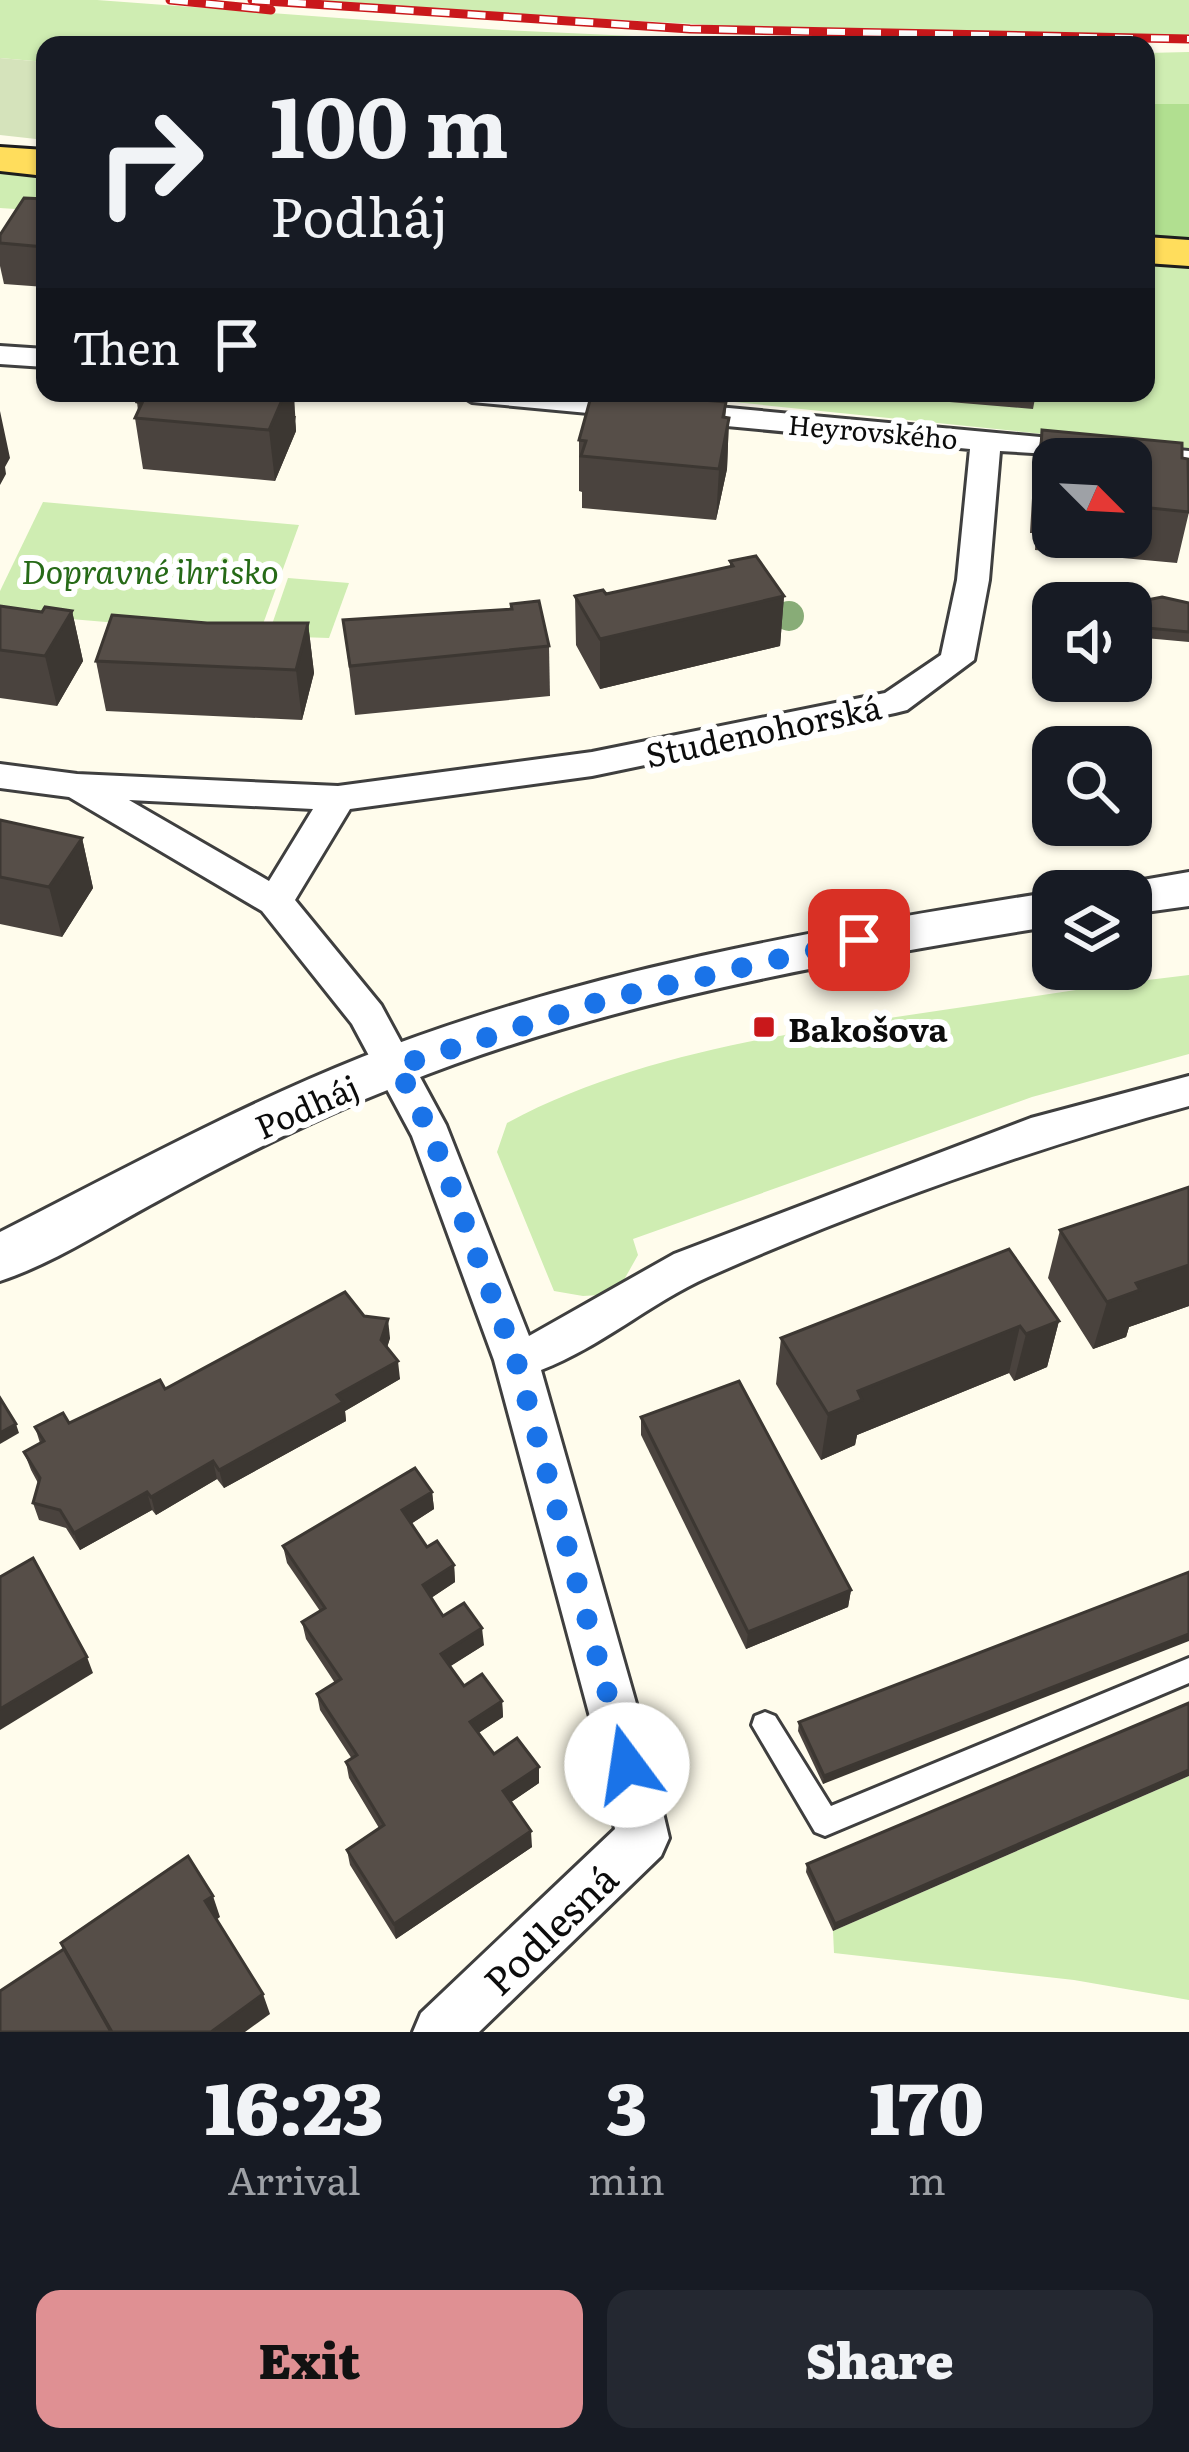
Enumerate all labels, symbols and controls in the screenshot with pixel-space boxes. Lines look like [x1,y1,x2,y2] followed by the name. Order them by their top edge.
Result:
[270,59,509,184] text: 100 m
[72,84,228,240] icon: right
[270,173,448,254] text: Podháj
[72,312,180,379] text: Then
[204,312,270,378] icon: arrive
[786,403,960,457] street label: Heyrovského
[1032,438,1152,558] north arrow
[1032,438,1152,990] map controls
[21,545,279,594] park label: Dopravné ihrisko
[1032,582,1152,702] button: sound
[641,680,885,778] street label: Studenohorská
[1032,726,1152,846] button: search
[1032,870,1152,990] button: layers
[808,889,910,991] pin
[826,907,892,973] icon: arrive
[788,1003,948,1052] place label: Bakošova
[751,1014,777,1040] marker: Bakošova
[246,1061,366,1149] street label: Podháj
[564,1702,690,1828] position arrow
[469,1849,629,2007] street label: Podlesná
[205,2050,383,2157] text: 16:23
[606,2050,647,2157] text: 3
[870,2050,984,2157] text: 170
[227,2149,361,2207] text: Arrival
[588,2149,665,2207] text: min
[908,2149,946,2207] text: m
[36,2290,583,2428] button: Exit
[607,2290,1153,2428] button: Share

